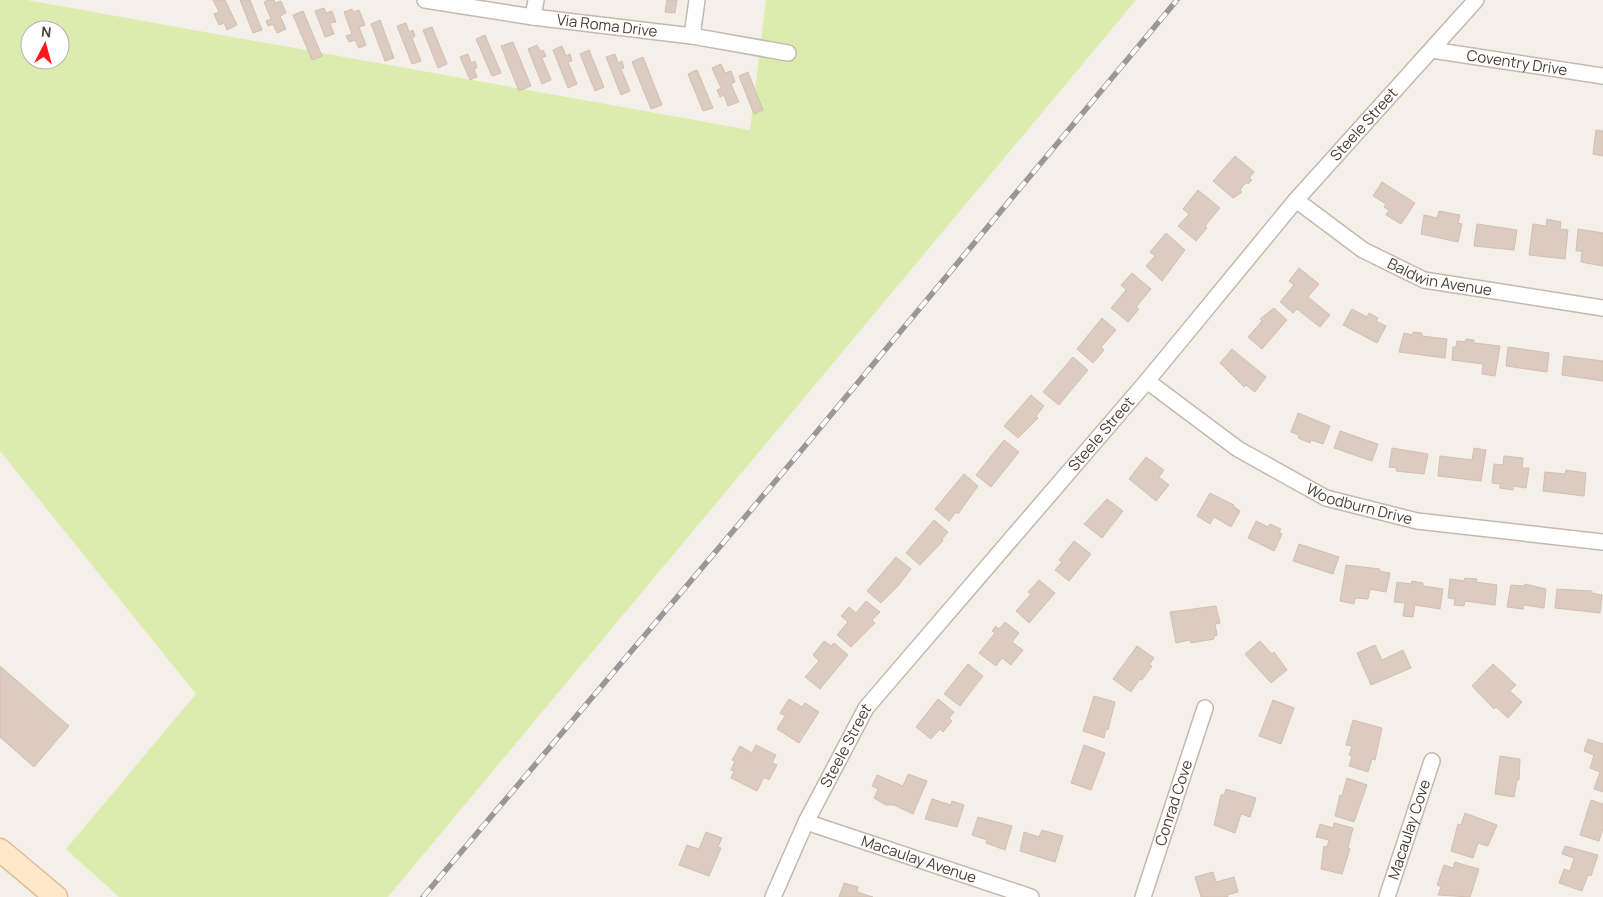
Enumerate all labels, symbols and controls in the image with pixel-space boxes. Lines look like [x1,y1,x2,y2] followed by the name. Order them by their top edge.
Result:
[556,9,659,42] street label: Via Roma Drive
[20,20,70,70] north arrow
[40,22,52,42] text: N
[1465,44,1569,80] street label: Coventry Drive
[1325,83,1402,165] street label: Steele Street
[1384,253,1494,301] street label: Baldwin Avenue
[1063,392,1139,475] street label: Steele Street
[1302,478,1415,529] street label: Woodburn Drive
[815,698,876,791] street label: Steele Street
[1149,757,1197,848] street label: Conrad Cove
[1382,776,1435,882] street label: Macaulay Cove
[859,830,980,888] street label: Macaulay Avenue

